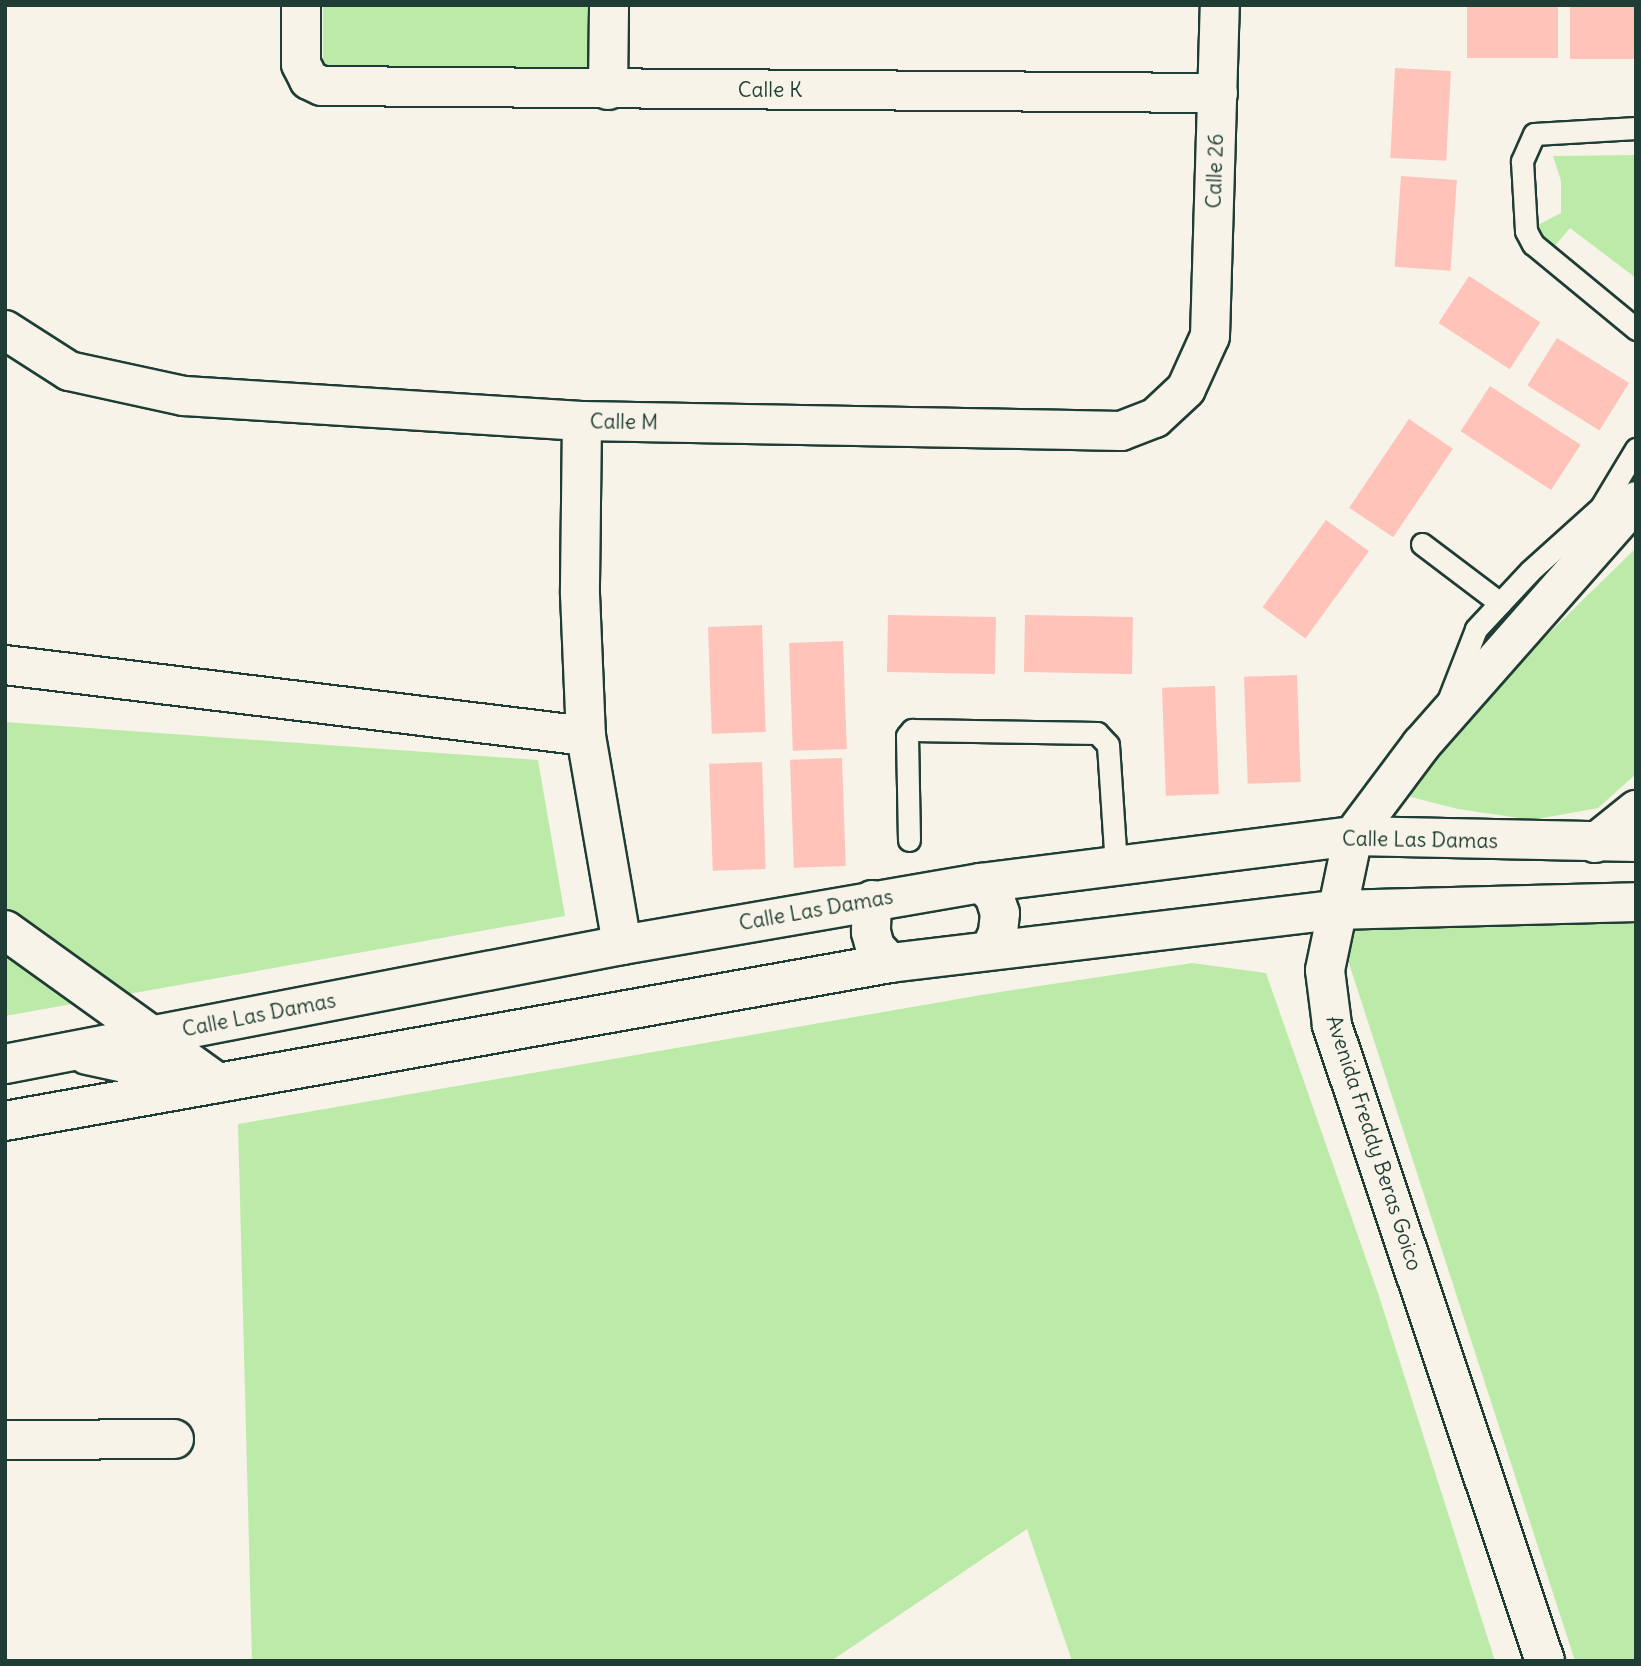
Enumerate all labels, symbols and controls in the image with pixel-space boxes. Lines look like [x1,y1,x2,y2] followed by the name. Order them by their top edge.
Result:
[738,77,802,103] street label: Calle K
[1201,133,1229,209] street label: Calle 26
[590,409,658,435] street label: Calle M
[1342,826,1498,854] street label: Calle Las Damas
[737,884,895,936] street label: Calle Las Damas
[180,988,338,1042] street label: Calle Las Damas
[1321,1012,1427,1274] street label: Avenida Freddy Beras Goico

